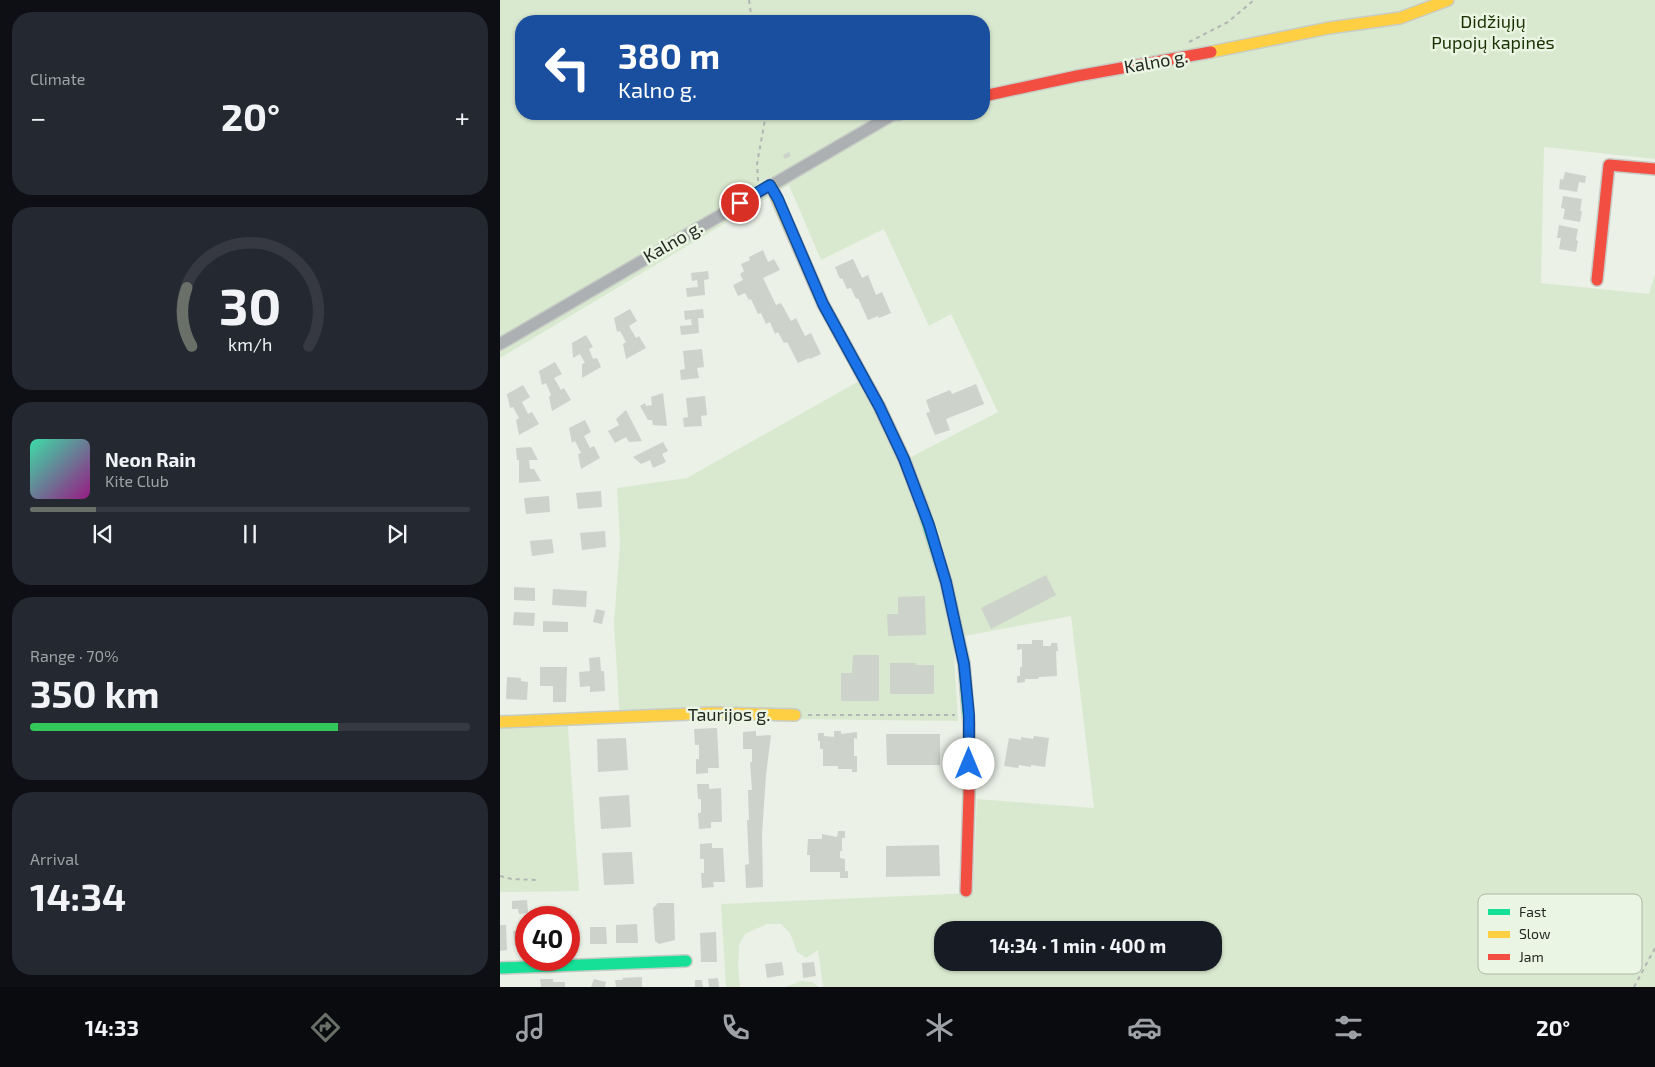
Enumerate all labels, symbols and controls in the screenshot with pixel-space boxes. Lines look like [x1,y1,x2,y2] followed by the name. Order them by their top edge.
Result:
[1431,10,1555,53] park label: Didžiųjų Pupojų kapinės
[618,34,720,76] text: 380 m
[535,35,600,100] icon: left
[1122,45,1190,77] street label: Kalno g.
[30,69,85,88] text: Climate
[618,76,697,102] text: Kalno g.
[221,93,280,139] text: 20°
[30,100,46,134] text: −
[455,100,470,134] text: +
[719,182,761,224] pin
[726,189,754,217] icon: arrive
[639,215,706,267] street label: Kalno g.
[219,273,281,335] text: 30
[228,333,272,355] text: km/h
[105,448,196,471] text: Neon Rain
[105,471,169,490] text: Kite Club
[89,520,117,548] icon: previous
[236,520,264,548] icon: pause
[383,520,411,548] icon: next
[30,646,118,665] text: Range · 70%
[30,670,159,716] text: 350 km
[688,703,770,725] street label: Taurijos g.
[942,737,994,789] position arrow
[30,849,79,868] text: Arrival
[30,873,126,919] text: 14:34
[1478,894,1642,974] legend
[1519,903,1546,920] text: Fast
[515,906,580,971] speed limit sign: 40
[1519,925,1551,942] text: Slow
[990,934,1166,957] text: 14:34 · 1 min · 400 m
[1519,948,1544,965] text: Jam
[308,1010,343,1045] icon: directions
[513,1010,548,1045] icon: music
[718,1010,753,1045] icon: phone
[922,1010,957,1045] icon: climate
[1127,1010,1162,1045] icon: car
[1331,1010,1366,1045] icon: filters
[85,1014,139,1040] text: 14:33
[1536,1014,1570,1040] text: 20°

